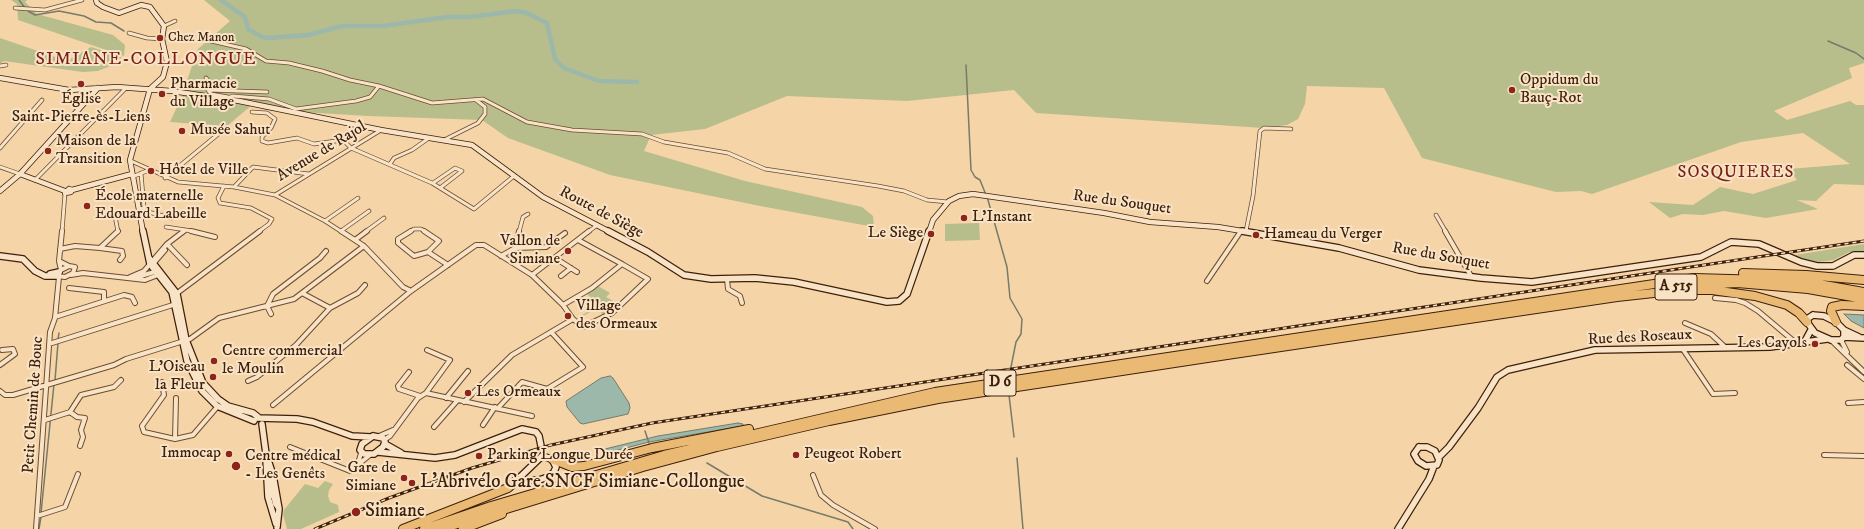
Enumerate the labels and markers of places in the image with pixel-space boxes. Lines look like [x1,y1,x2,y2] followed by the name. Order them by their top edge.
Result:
[168,30,234,46] place label: Chez Manon
[155,33,165,43] marker: Chez Manon
[1520,71,1598,109] place label: Oppidum du Bauç-Rot
[170,75,237,113] place label: Pharmacie du Village
[76,79,86,89] marker: Église Saint-Pierre-ès-Liens
[1507,85,1517,95] marker: Oppidum du Bauç-Rot
[157,89,167,99] marker: Pharmacie du Village
[12,90,150,128] place label: Église Saint-Pierre-ès-Liens
[190,121,270,141] place label: Musée Sahut
[177,126,187,136] marker: Musée Sahut
[56,132,136,170] place label: Maison de la Transition
[43,146,53,156] marker: Maison de la Transition
[159,161,248,181] place label: Hôtel de Ville
[146,166,156,176] marker: Hôtel de Ville
[95,187,207,225] place label: École maternelle Edouard Labeille
[82,201,92,211] marker: École maternelle Edouard Labeille
[972,208,1032,228] place label: L'Instant
[959,213,969,223] marker: L'Instant
[868,224,923,244] place label: Le Siège
[1264,225,1382,245] place label: Hameau du Verger
[926,229,936,239] marker: Le Siège
[1251,230,1261,240] marker: Hameau du Verger
[500,232,560,270] place label: Vallon de Simiane
[563,246,573,256] marker: Vallon de Simiane
[576,297,658,335] place label: Village des Ormeaux
[563,311,573,321] marker: Village des Ormeaux
[1737,334,1807,354] place label: Les Cayols
[1810,339,1820,349] marker: Les Cayols
[222,342,342,380] place label: Centre commercial le Moulin
[209,356,219,366] marker: Centre commercial le Moulin
[149,358,205,396] place label: L'Oiseau la Fleur
[208,372,218,382] marker: L'Oiseau la Fleur
[476,383,561,403] place label: Les Ormeaux
[463,388,473,398] marker: Les Ormeaux
[161,444,221,464] place label: Immocap
[804,445,902,465] place label: Peugeot Robert
[487,446,633,466] place label: Parking Longue Durée
[245,447,341,485] place label: Centre médical - Les Genêts
[224,449,234,459] marker: Immocap
[791,450,801,460] marker: Peugeot Robert
[474,451,484,461] marker: Parking Longue Durée
[346,459,396,497] place label: Gare de Simiane
[230,460,242,472] marker: Centre médical - Les Genêts
[420,472,745,494] place label: L'Abrivélo Gare SNCF Simiane-Collongue
[399,473,409,483] marker: Gare de Simiane
[407,478,417,488] marker: L'Abrivélo Gare SNCF Simiane-Collongue
[365,501,425,523] place label: Simiane
[350,506,362,518] marker: Simiane

